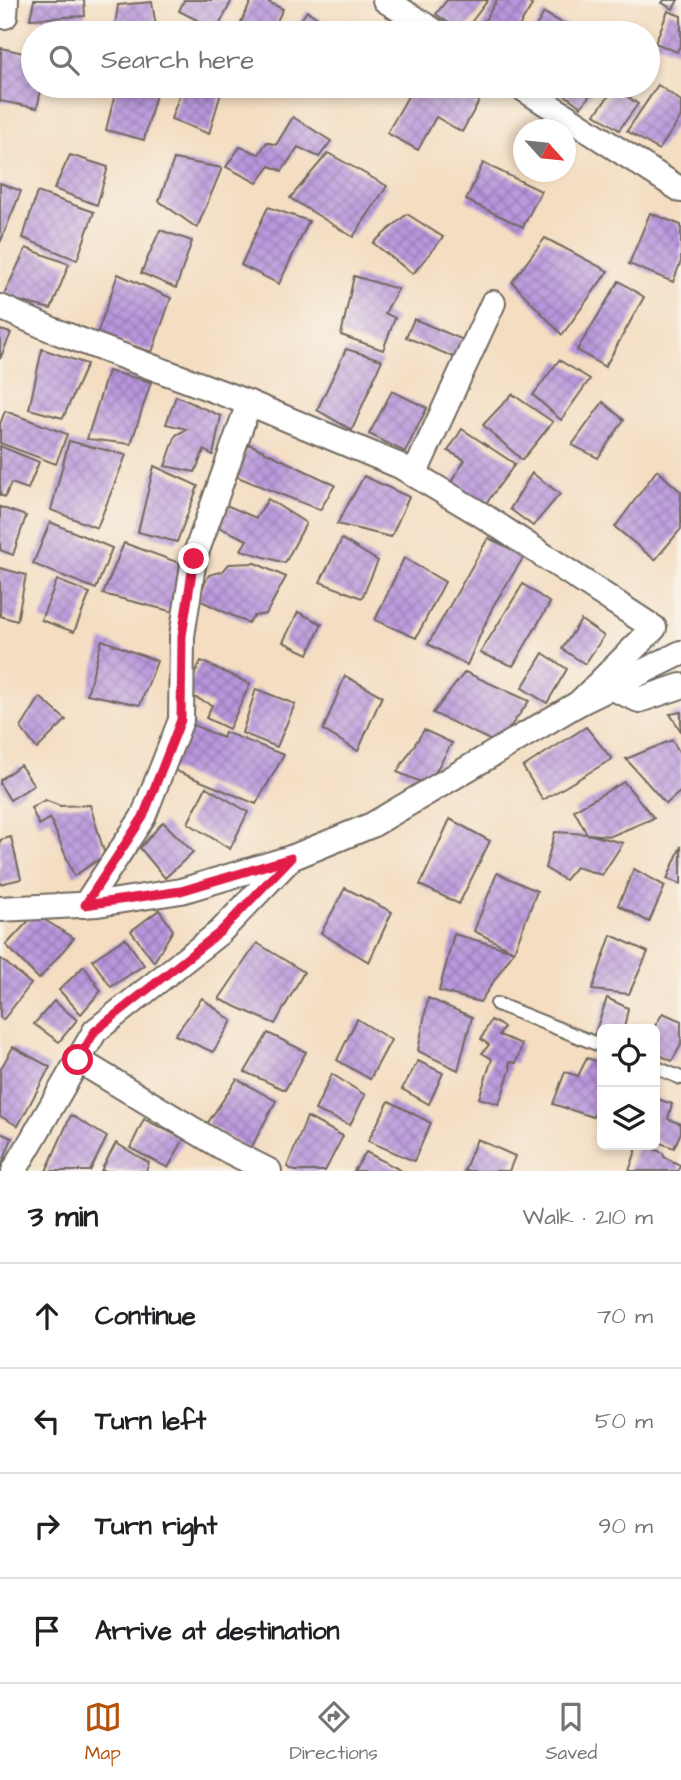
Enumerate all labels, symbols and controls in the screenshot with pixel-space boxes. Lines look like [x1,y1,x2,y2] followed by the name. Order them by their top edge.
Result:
[21,21,660,98] search box
[45,41,83,79] icon: search
[101,42,254,78] text: Search here
[513,119,576,182] north arrow
[178,543,209,574] route end
[597,1024,660,1150] map controls
[597,1024,660,1087] button: locate
[62,1044,93,1075] route start
[597,1087,660,1150] button: layers
[28,1196,98,1238] text: 3 min
[523,1201,653,1233] text: Walk · 210 m
[28,1297,66,1335] icon: ahead
[95,1298,196,1334] text: Continue
[597,1300,653,1332] text: 70 m
[28,1402,66,1440] icon: left
[95,1403,206,1439] text: Turn left
[595,1405,653,1437] text: 50 m
[28,1507,66,1545] icon: right
[95,1508,217,1544] text: Turn right
[598,1510,653,1542] text: 90 m
[28,1612,66,1650] icon: arrive
[95,1613,340,1649] text: Arrive at destination
[84,1698,122,1767] tab: Map
[289,1698,378,1767] tab: Directions
[545,1698,597,1767] tab: Saved

